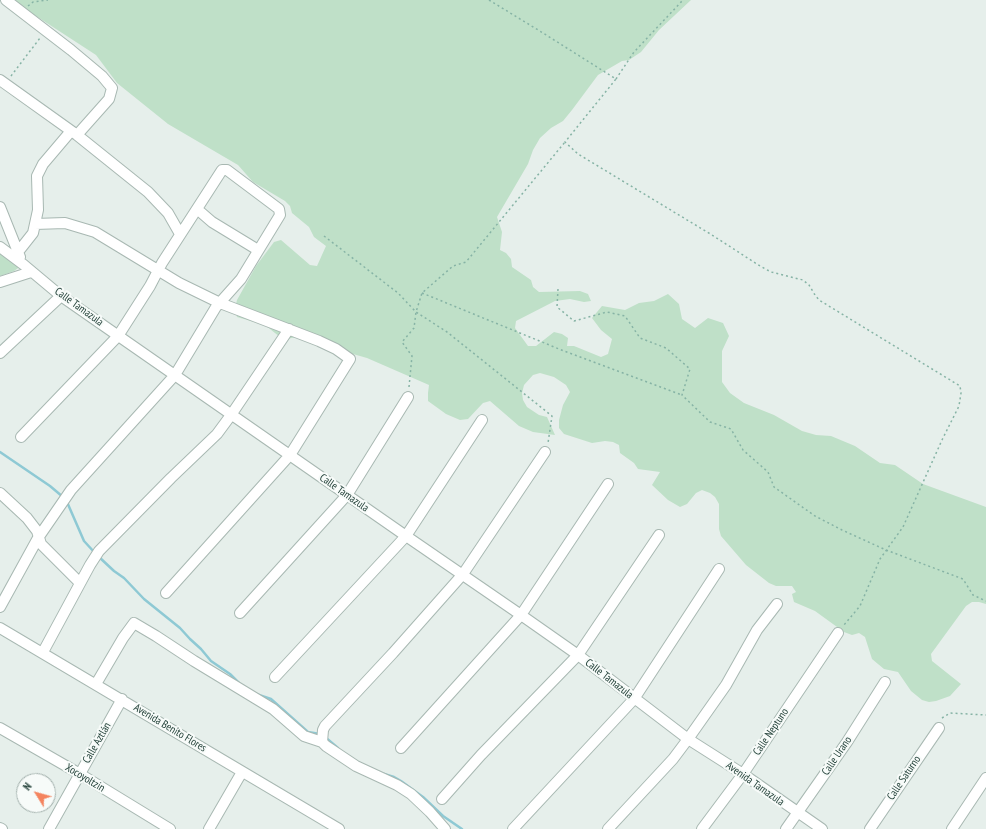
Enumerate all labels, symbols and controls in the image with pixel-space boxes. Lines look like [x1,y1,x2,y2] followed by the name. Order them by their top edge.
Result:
[52,285,106,329] street label: Calle Tamazula
[317,471,371,515] street label: Calle Tamazula
[583,656,635,702] street label: Calle Tamazula
[131,701,209,755] street label: Avenida Benito Flores
[750,706,792,758] street label: Calle Neptuno
[80,720,114,766] street label: Calle Aztlán
[819,734,855,778] street label: Calle Urano
[884,753,924,803] street label: Calle Saturno
[723,759,787,809] street label: Avenida Tamazula
[63,761,107,795] street label: Xocoyoltzin
[16,773,56,813] north arrow
[20,780,35,793] text: N

